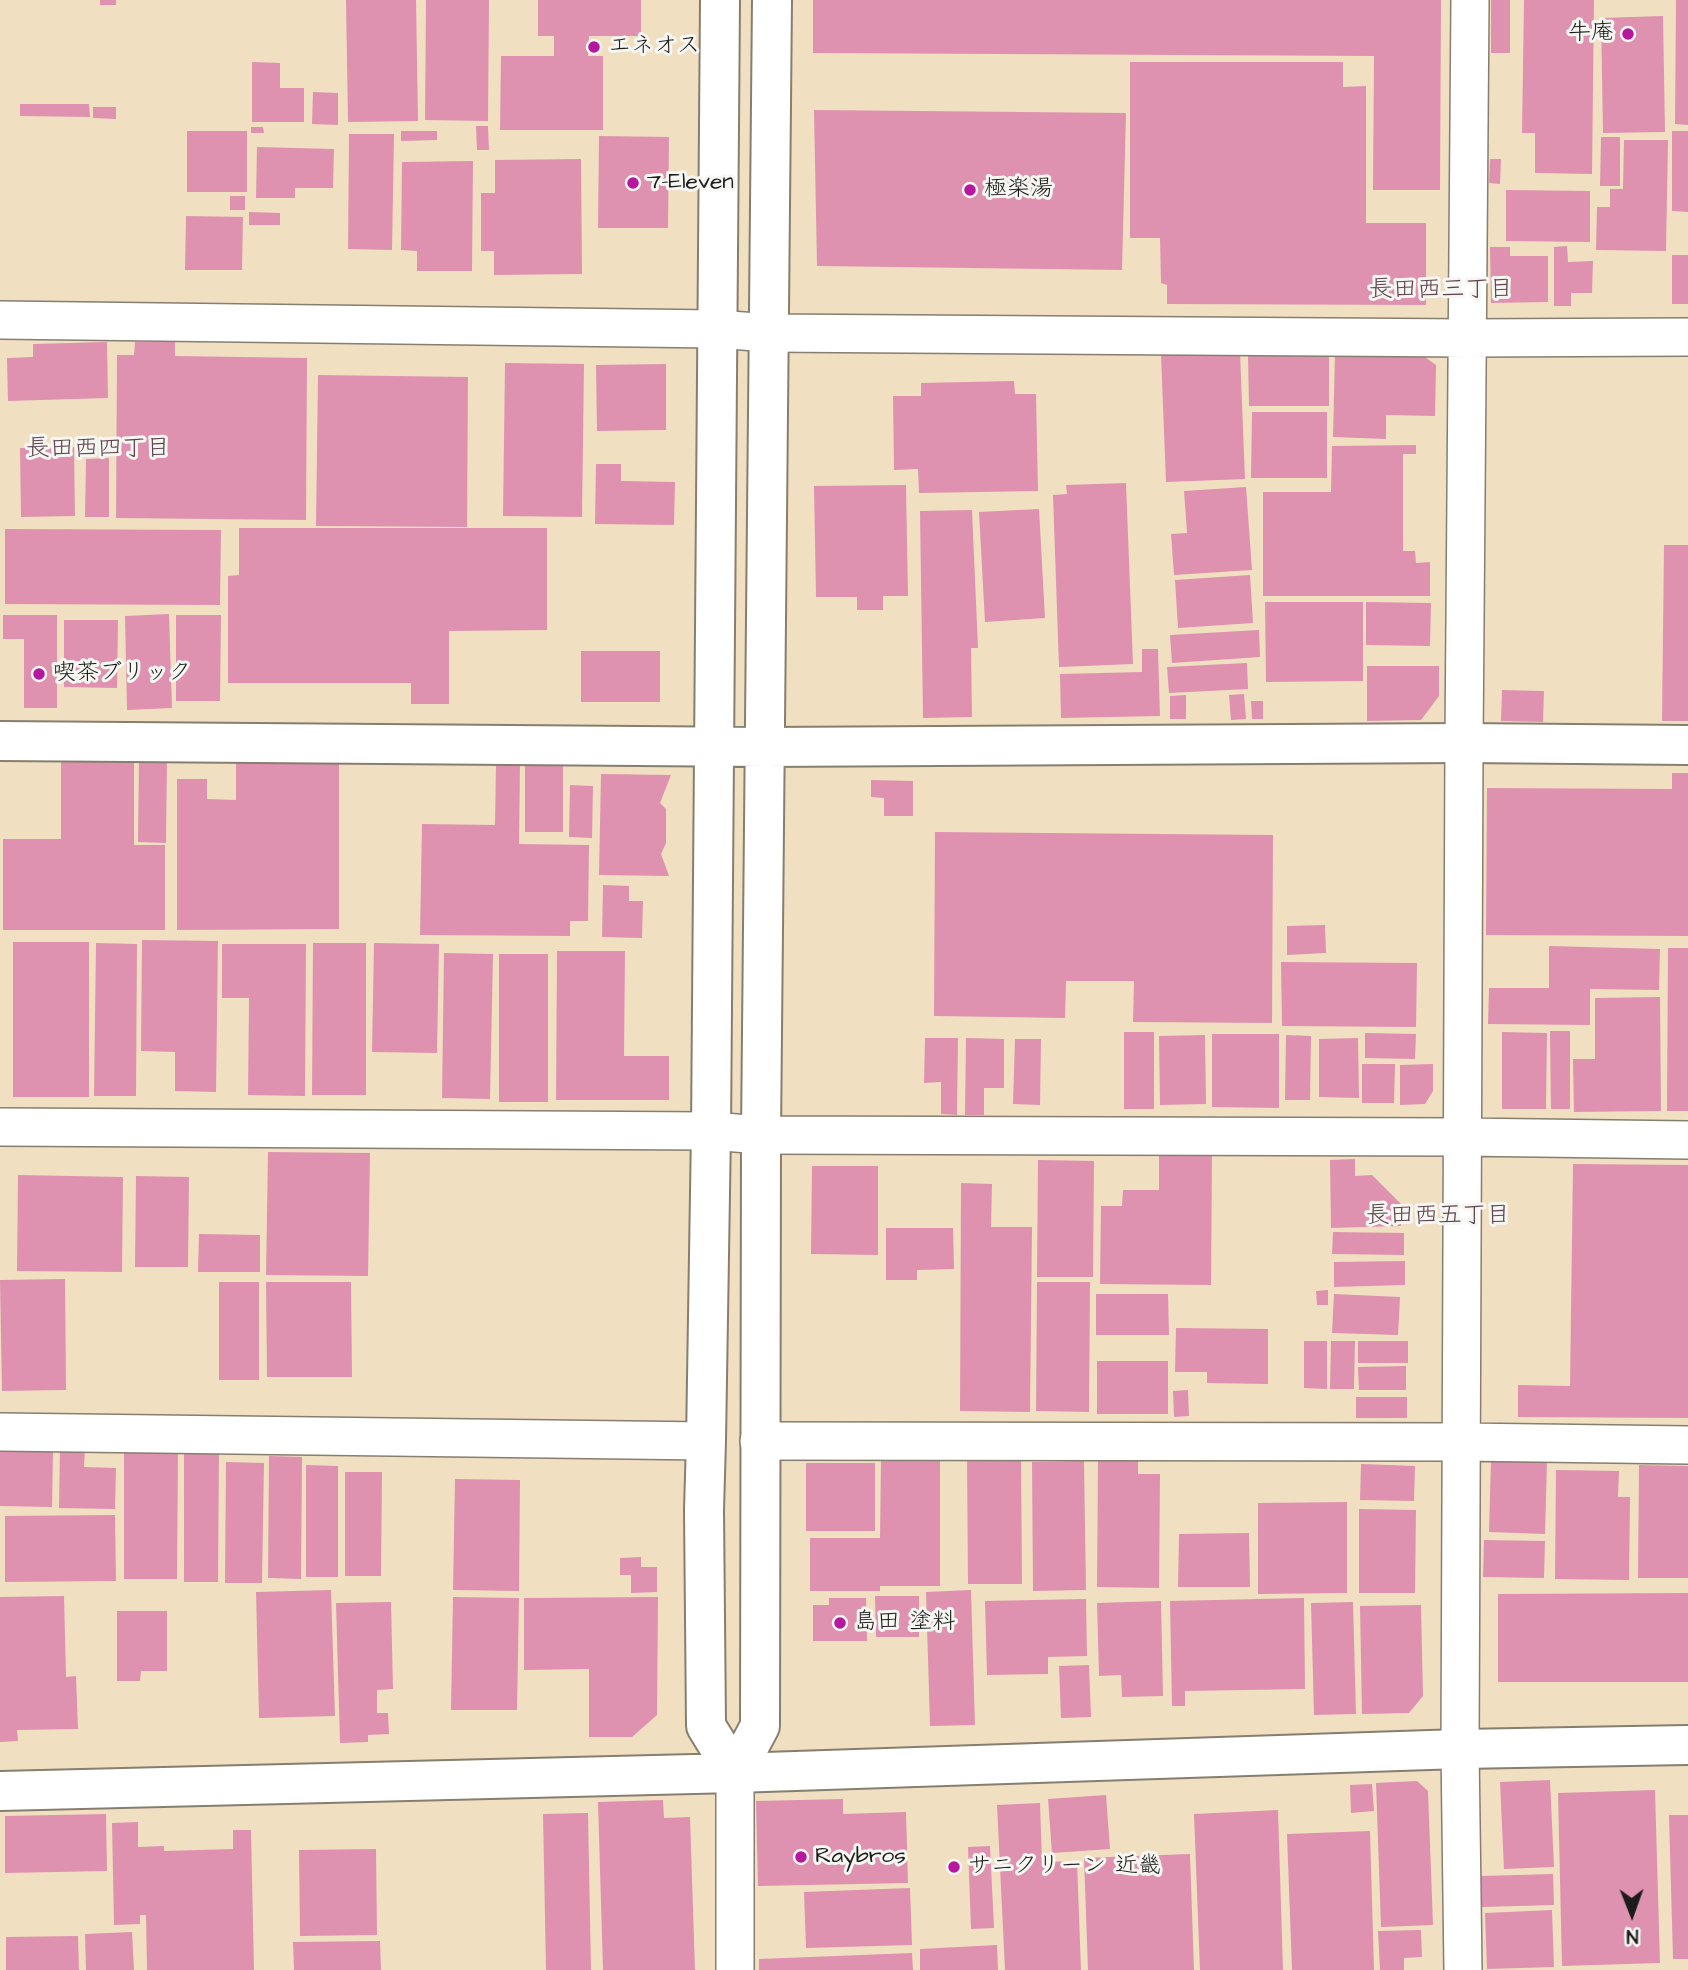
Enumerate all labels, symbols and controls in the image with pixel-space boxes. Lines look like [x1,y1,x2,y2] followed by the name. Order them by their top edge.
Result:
[1568,20,1614,48] place label: 牛庵
[1620,26,1636,42] marker: 牛庵
[608,33,700,61] place label: エネオス
[586,39,602,55] marker: エネオス
[647,169,734,197] place label: 7-Eleven
[625,175,641,191] marker: 7-Eleven
[984,176,1053,204] place label: 極楽湯
[962,182,978,198] marker: 極楽湯
[1369,277,1513,305] district label: 長田西三丁目
[26,436,170,464] district label: 長田西四丁目
[53,660,191,688] place label: 喫茶ブリック
[31,666,47,682] marker: 喫茶ブリック
[1366,1203,1510,1231] district label: 長田西五丁目
[854,1609,955,1637] place label: 島田 塗料
[832,1615,848,1631] marker: 島田 塗料
[815,1843,906,1871] place label: Raybros
[793,1849,809,1865] marker: Raybros
[968,1853,1161,1881] place label: サニクリーン 近畿
[946,1859,962,1875] marker: サニクリーン 近畿
[1597,1879,1667,1949] north arrow
[1626,1922,1639,1949] text: N

